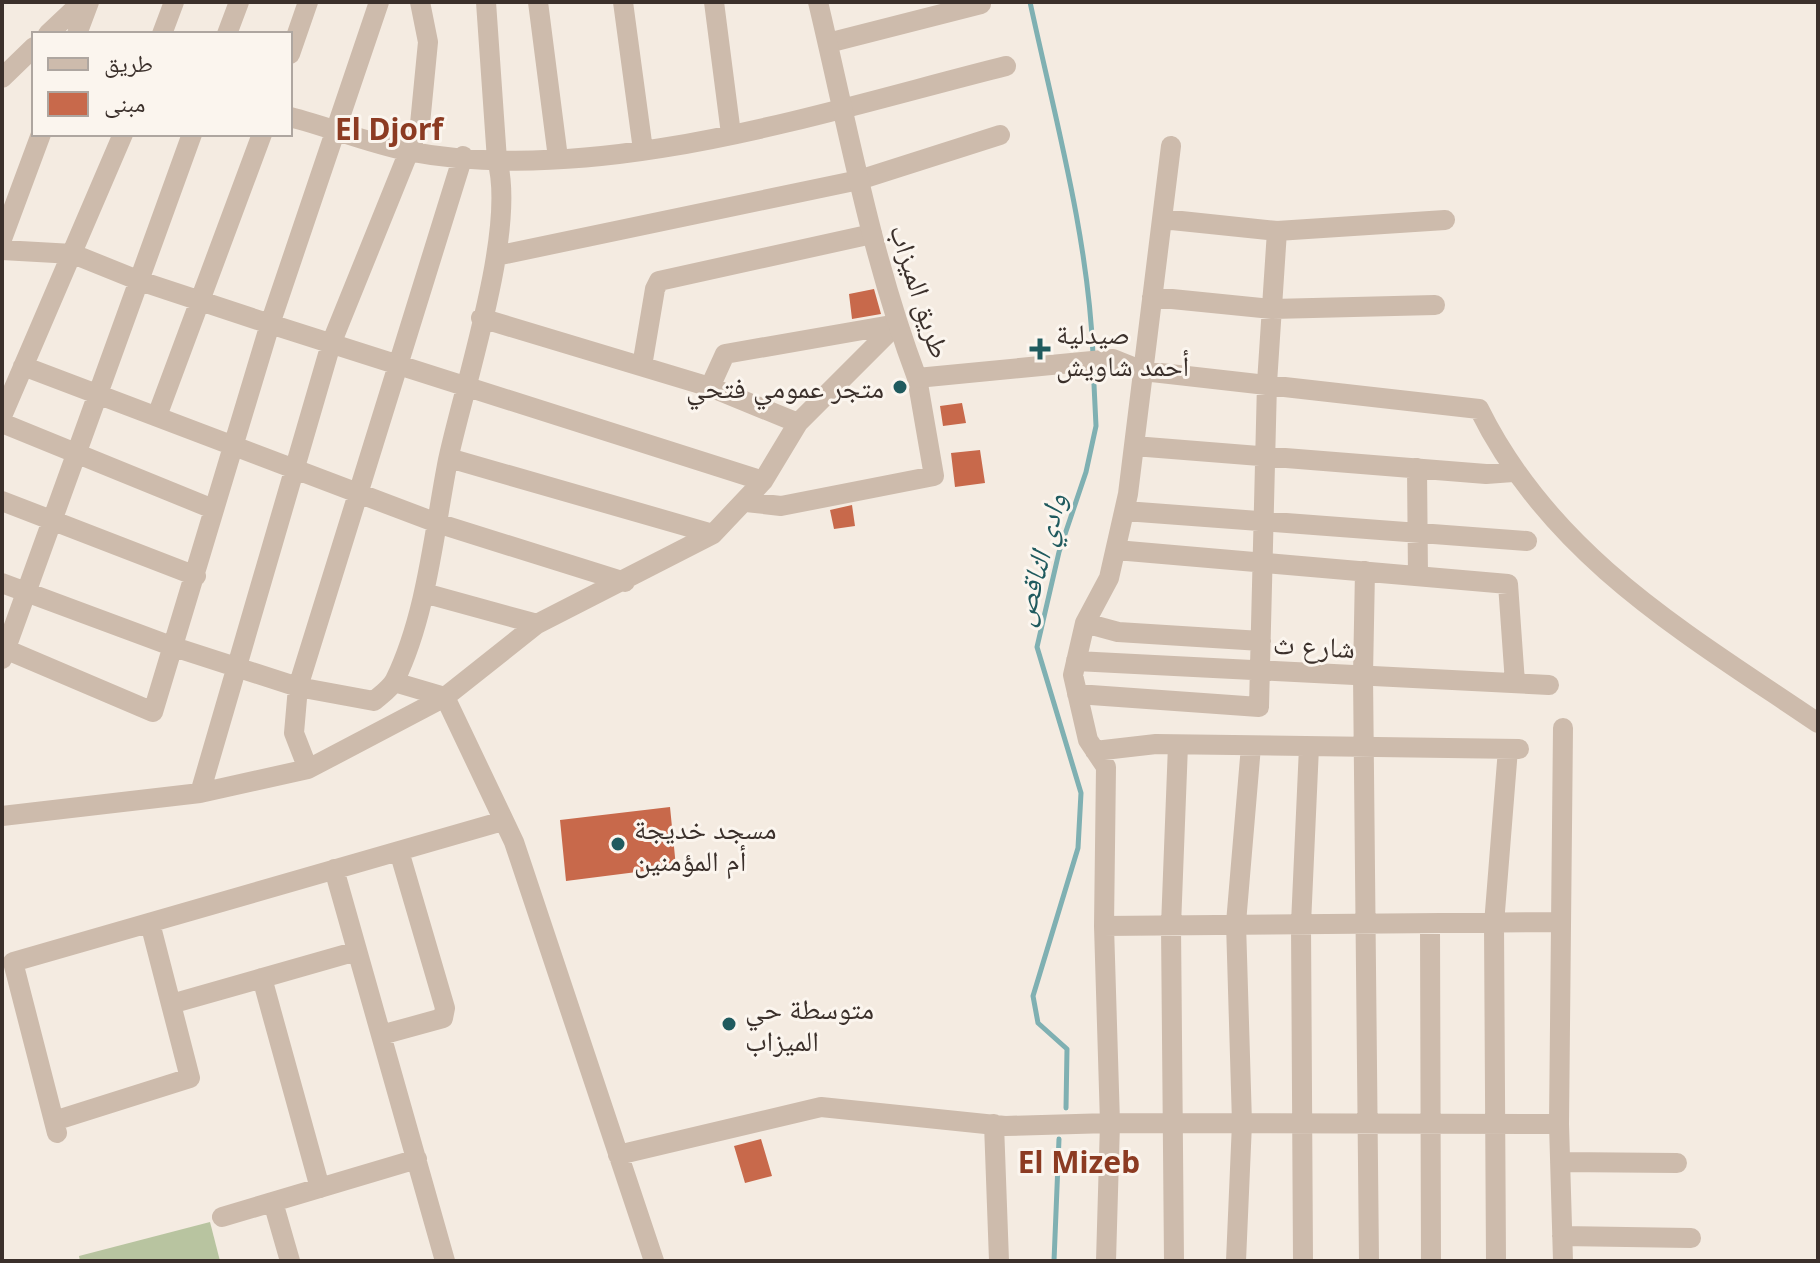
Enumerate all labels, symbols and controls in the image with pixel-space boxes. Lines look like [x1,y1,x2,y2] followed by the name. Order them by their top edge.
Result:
[32,32,292,136] legend
[104,46,153,79] text: طريق
[104,86,145,119] text: مبنى
[335,108,444,149] district label: El Djorf
[882,219,960,363] street label: طريق الميزاب
[1056,314,1189,384] place label: صيدلية أحمد شاويش
[1031,340,1049,358] marker: صيدلية أحمد شاويش
[686,368,884,411] place label: متجر عمومي فتحي
[891,378,909,396] marker: متجر عمومي فتحي
[1001,488,1080,631] water label: وادي الناقص
[1272,624,1356,666] street label: شارع ث
[634,809,777,880] place label: مسجد خديجة أم المؤمنين
[609,835,627,853] marker: مسجد خديجة أم المؤمنين
[745,989,874,1059] place label: متوسطة حي الميزاب
[720,1015,738,1033] marker: متوسطة حي الميزاب
[1018,1141,1140,1182] district label: El Mizeb

